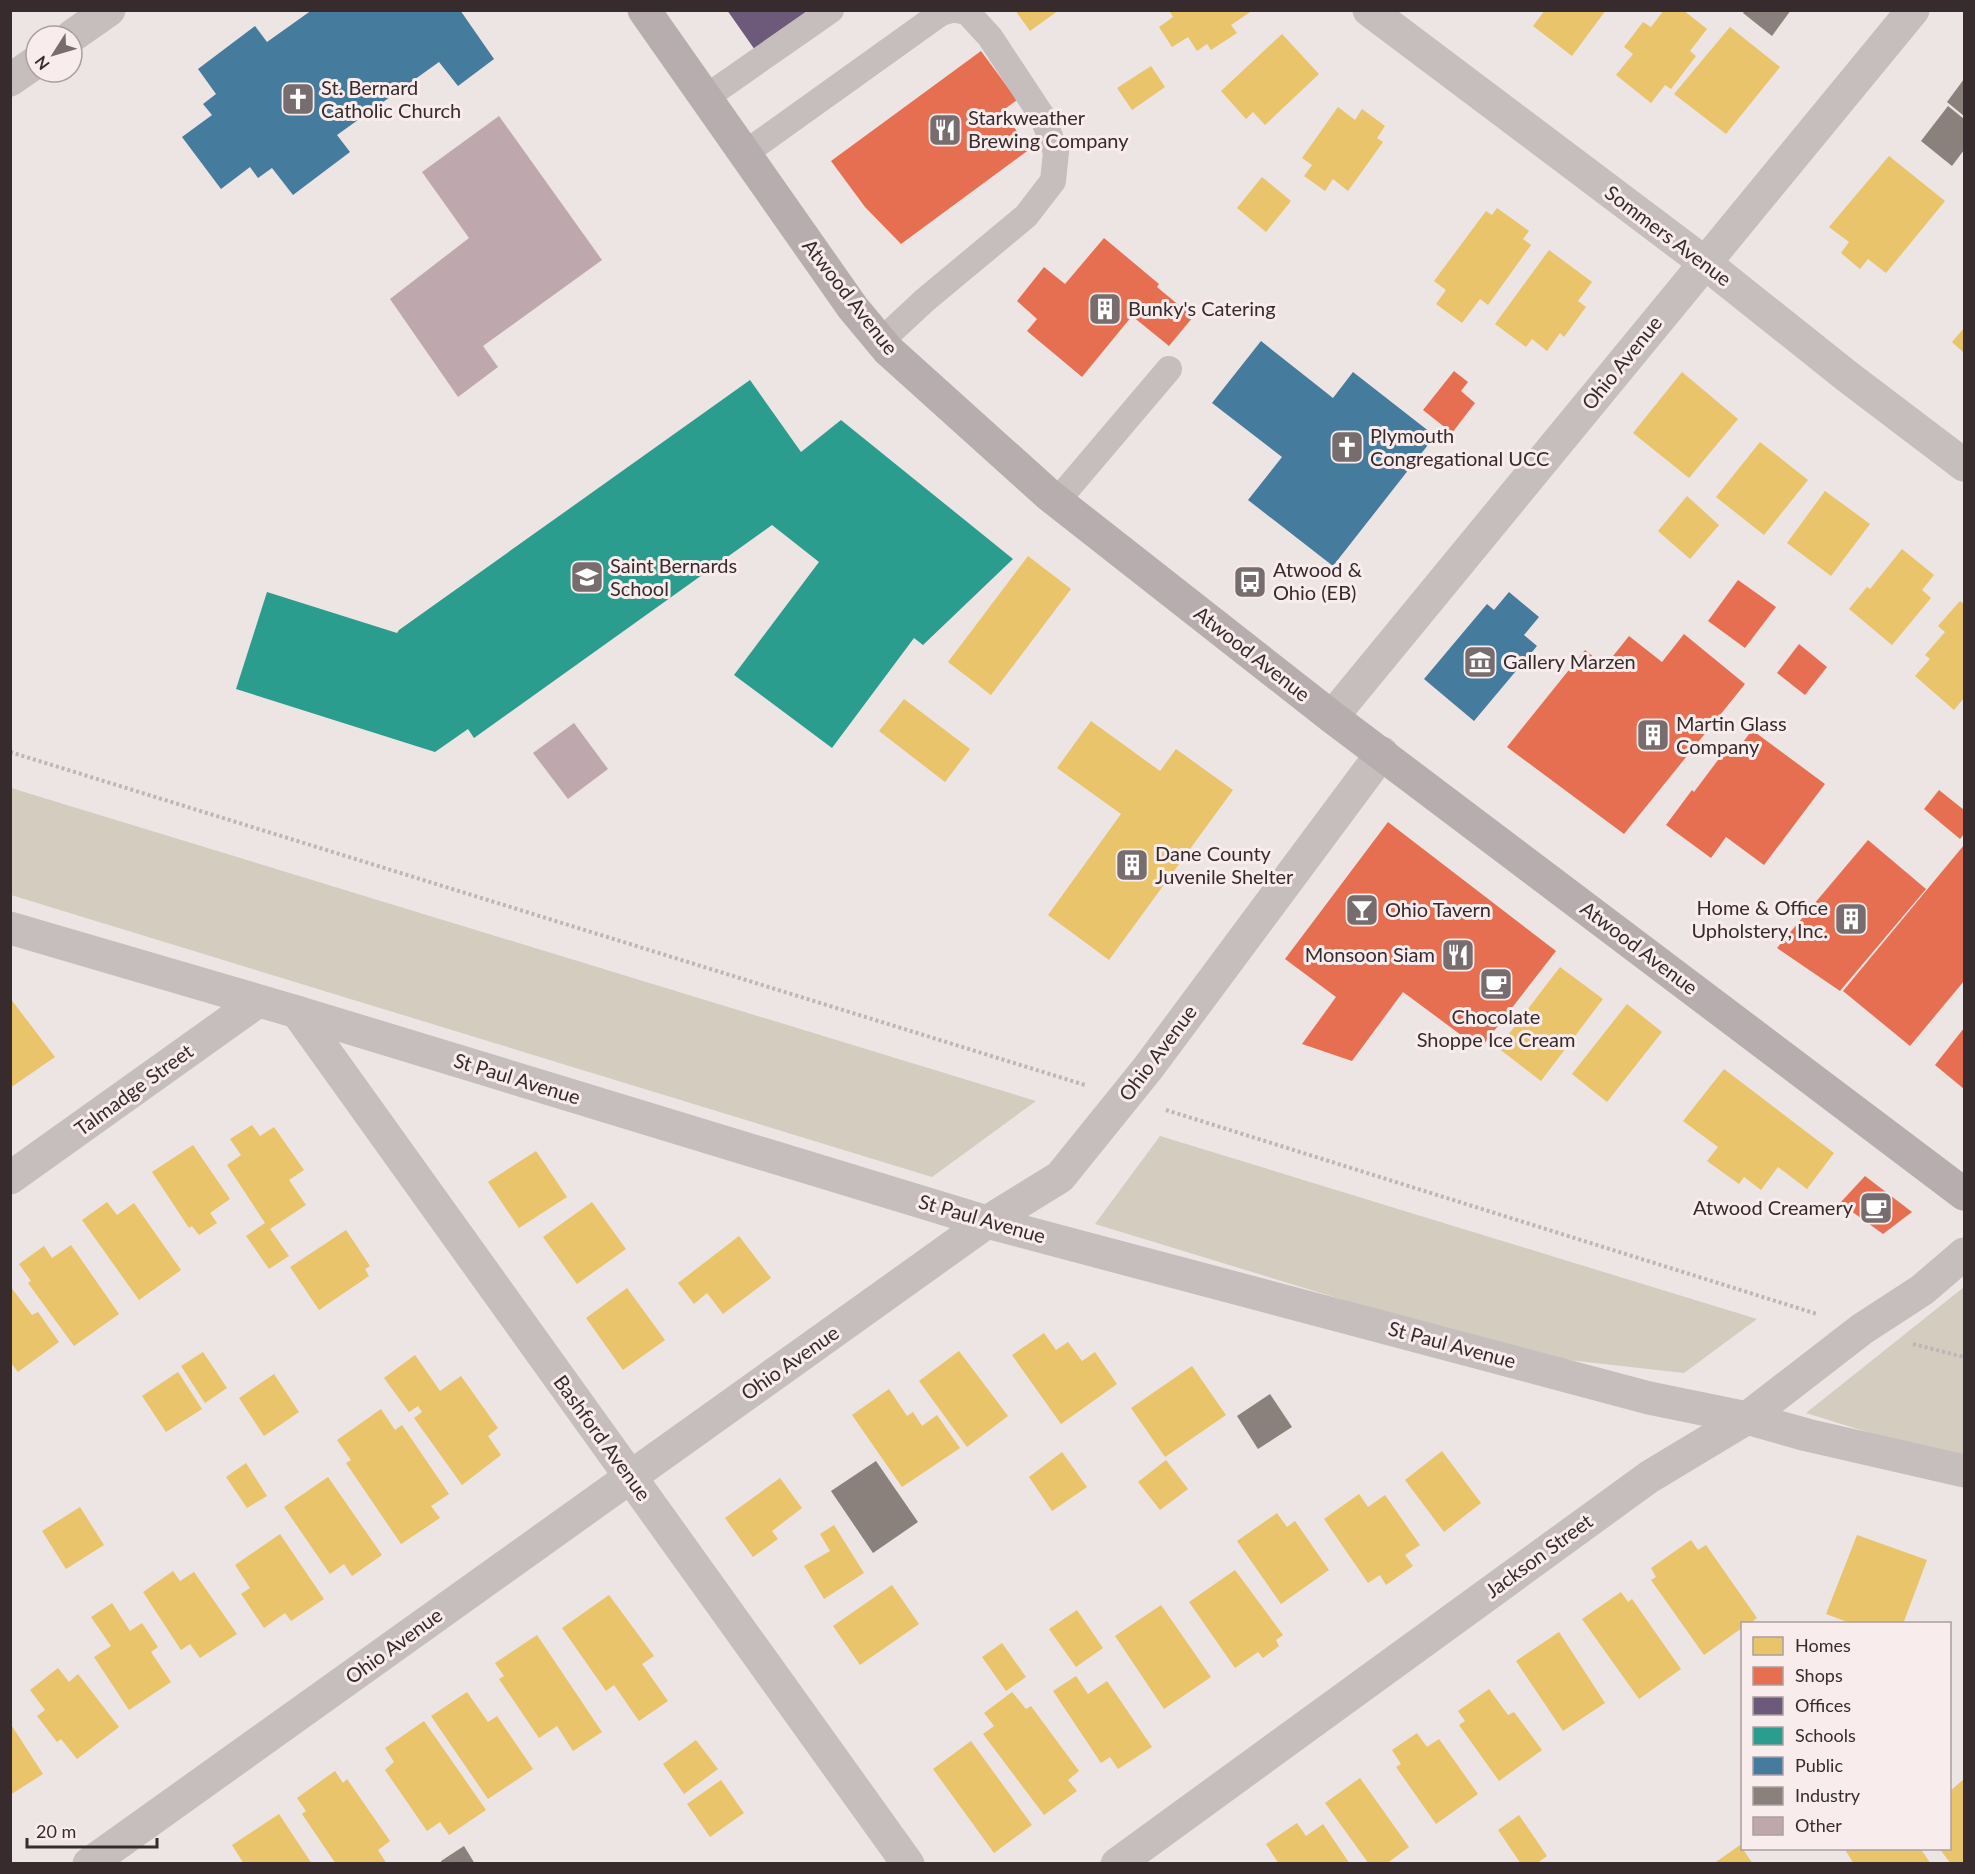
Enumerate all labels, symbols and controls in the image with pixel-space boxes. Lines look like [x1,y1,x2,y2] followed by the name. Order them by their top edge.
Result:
[24,24,84,84] north arrow
[30,53,53,74] text: N
[321,75,461,122] place label: St. Bernard Catholic Church
[280,81,316,117] church icon: St. Bernard Catholic Church
[968,105,1129,152] place label: Starkweather Brewing Company
[927,112,963,148] restaurant icon: Starkweather Brewing Company
[1601,180,1737,291] street label: Sommers Avenue
[798,234,903,359] street label: Atwood Avenue
[1087,291,1123,327] building icon: Bunky's Catering
[1128,296,1276,320] place label: Bunky's Catering
[1576,311,1666,414] street label: Ohio Avenue
[1370,423,1549,470] place label: Plymouth Congregational UCC
[1329,429,1365,465] church icon: Plymouth Congregational UCC
[610,553,737,600] place label: Saint Bernards School
[1273,557,1363,604] place label: Atwood & Ohio (EB)
[569,559,605,595] school or university icon: Saint Bernards School
[1232,564,1268,600] bus stop icon: Atwood & Ohio (EB)
[1190,601,1315,706] street label: Atwood Avenue
[1462,644,1498,680] museum icon: Gallery Marzen
[1503,649,1636,673] place label: Gallery Marzen
[1676,711,1787,758] place label: Martin Glass Company
[1635,717,1671,753] building icon: Martin Glass Company
[1155,841,1294,888] place label: Dane County Juvenile Shelter
[1114,847,1150,883] building icon: Dane County Juvenile Shelter
[1344,892,1380,928] bar icon: Ohio Tavern
[1576,895,1703,999] street label: Atwood Avenue
[1691,895,1828,942] place label: Home & Office Upholstery, Inc.
[1385,897,1491,921] place label: Ohio Tavern
[1833,901,1869,937] building icon: Home & Office Upholstery, Inc.
[1440,937,1476,973] restaurant icon: Monsoon Siam
[1305,942,1435,966] place label: Monsoon Siam
[1478,966,1514,1002] cafe icon: Chocolate Shoppe Ice Cream
[1113,1000,1201,1105] street label: Ohio Avenue
[1417,1004,1575,1051] place label: Chocolate Shoppe Ice Cream
[70,1038,197,1140] street label: Talmadge Street
[451,1047,583,1109] street label: St Paul Avenue
[916,1188,1048,1248] street label: St Paul Avenue
[1858,1190,1894,1226] cafe icon: Atwood Creamery
[1693,1195,1854,1219] place label: Atwood Creamery
[1386,1316,1519,1373] street label: St Paul Avenue
[736,1320,843,1405] street label: Ohio Avenue
[549,1370,656,1505] street label: Bashford Avenue
[1480,1508,1597,1602] street label: Jackson Street
[340,1602,446,1688] street label: Ohio Avenue
[1741,1622,1951,1850] legend
[1795,1634,1851,1656] text: Homes
[1795,1664,1843,1686] text: Shops
[1795,1694,1851,1716] text: Offices
[1795,1724,1856,1746] text: Schools
[1795,1754,1843,1776] text: Public
[1795,1784,1861,1806] text: Industry
[27,1811,158,1849] scale bar
[1795,1814,1842,1836] text: Other
[36,1820,76,1842] text: 20 m

